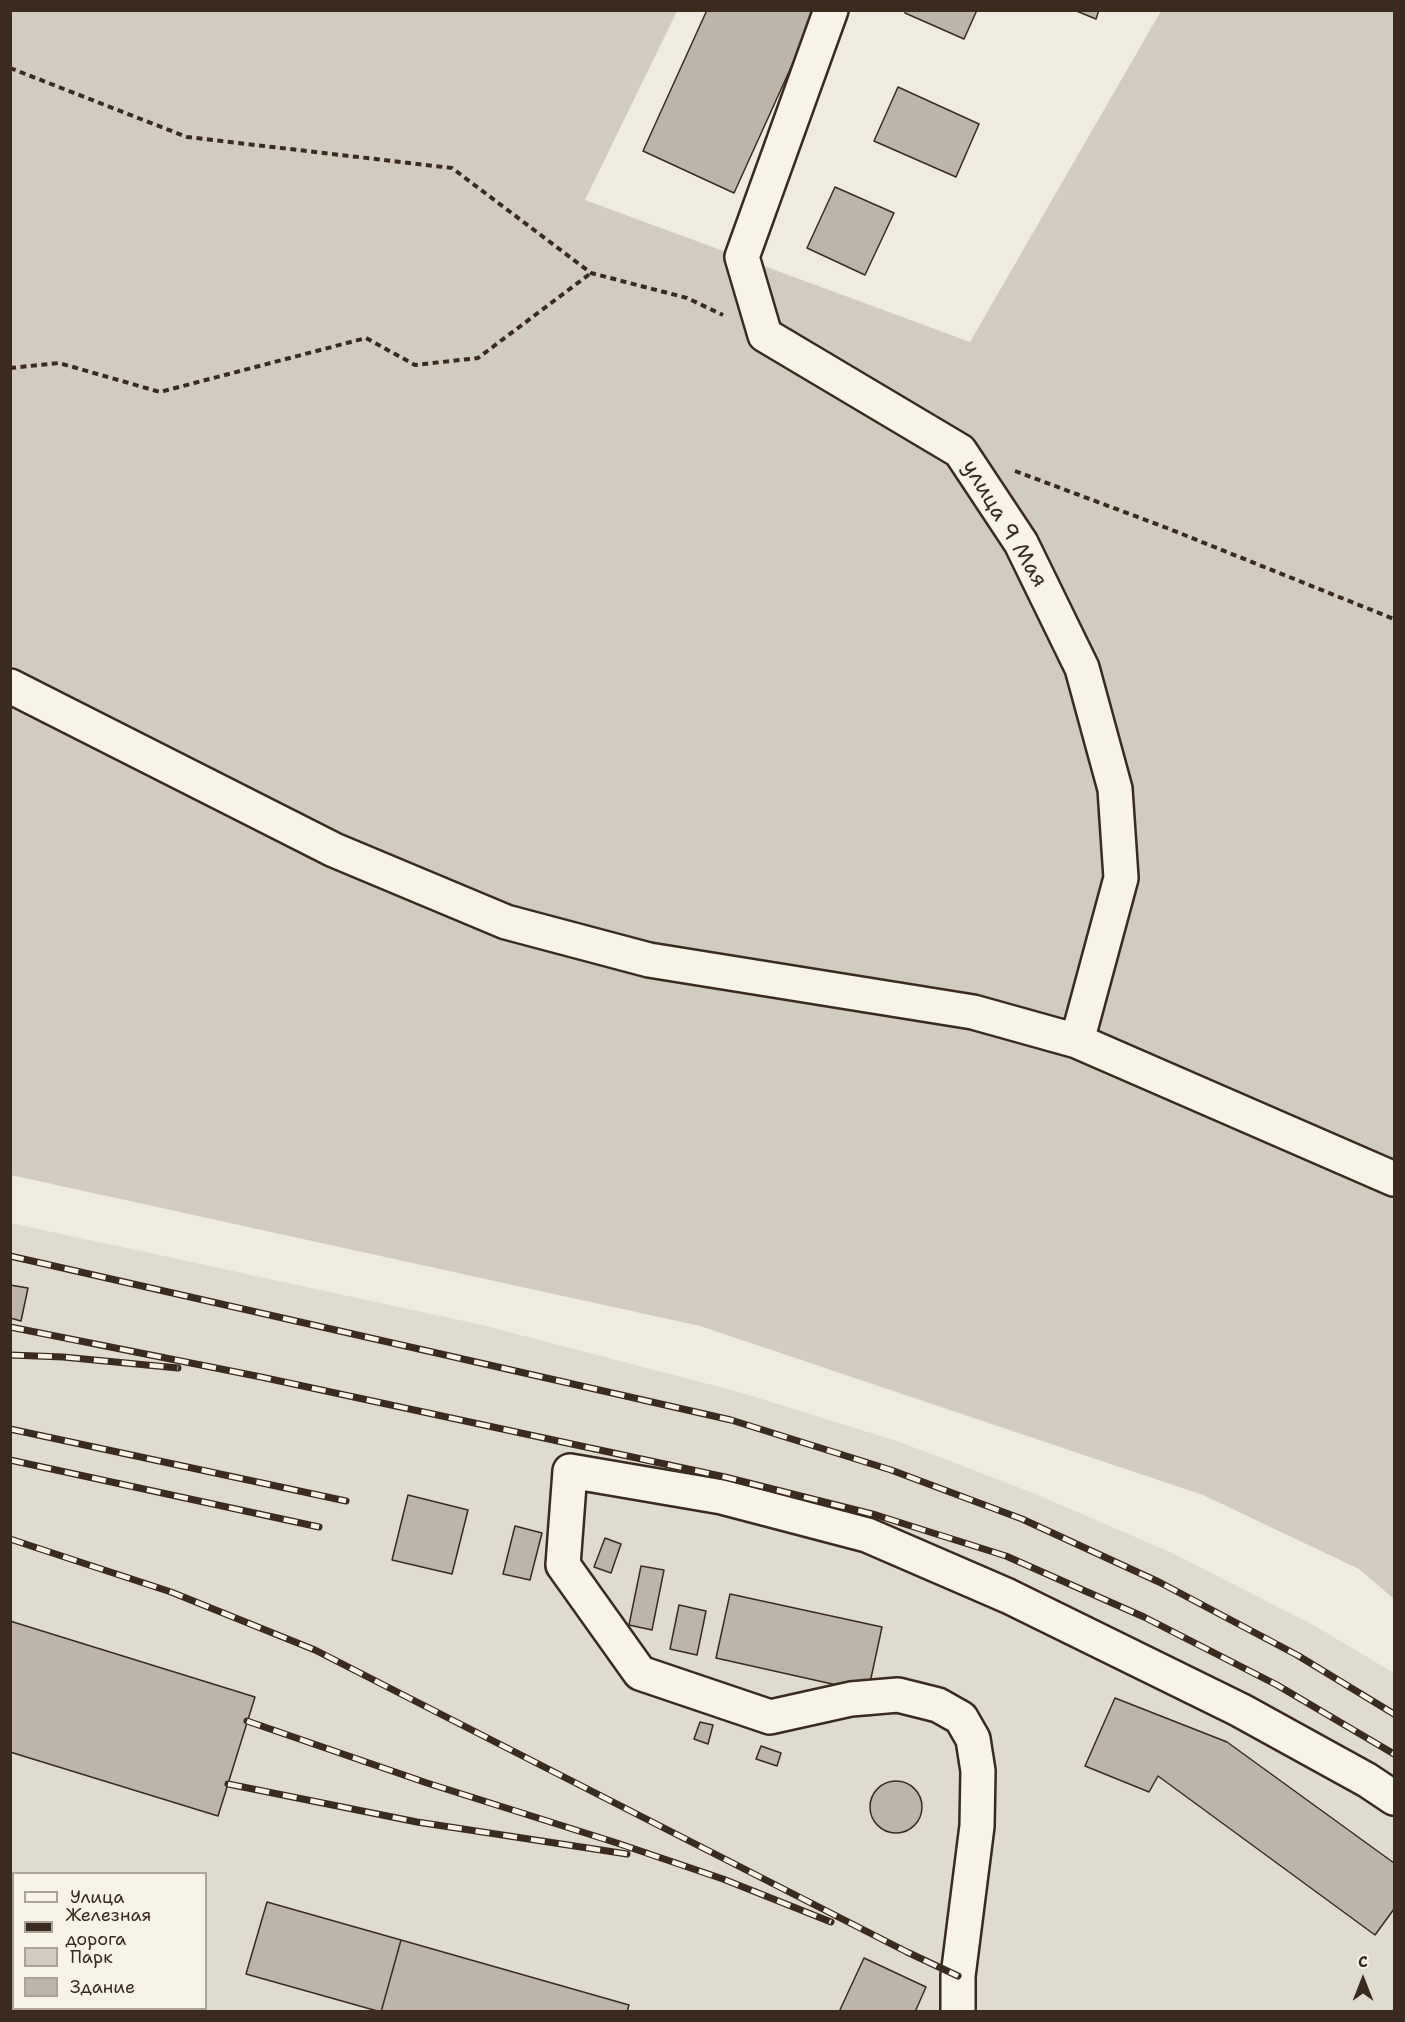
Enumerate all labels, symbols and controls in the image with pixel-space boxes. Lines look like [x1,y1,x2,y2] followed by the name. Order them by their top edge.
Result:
[956,456,1052,592] street label: улица 9 Мая
[12,1872,207,2010] legend
[70,1885,124,1909] text: Улица
[65,1903,151,1951] text: Железная дорога
[70,1945,113,1969] text: Парк
[1333,1950,1393,2010] north arrow
[1358,1951,1368,1972] text: С
[70,1975,135,1999] text: Здание

